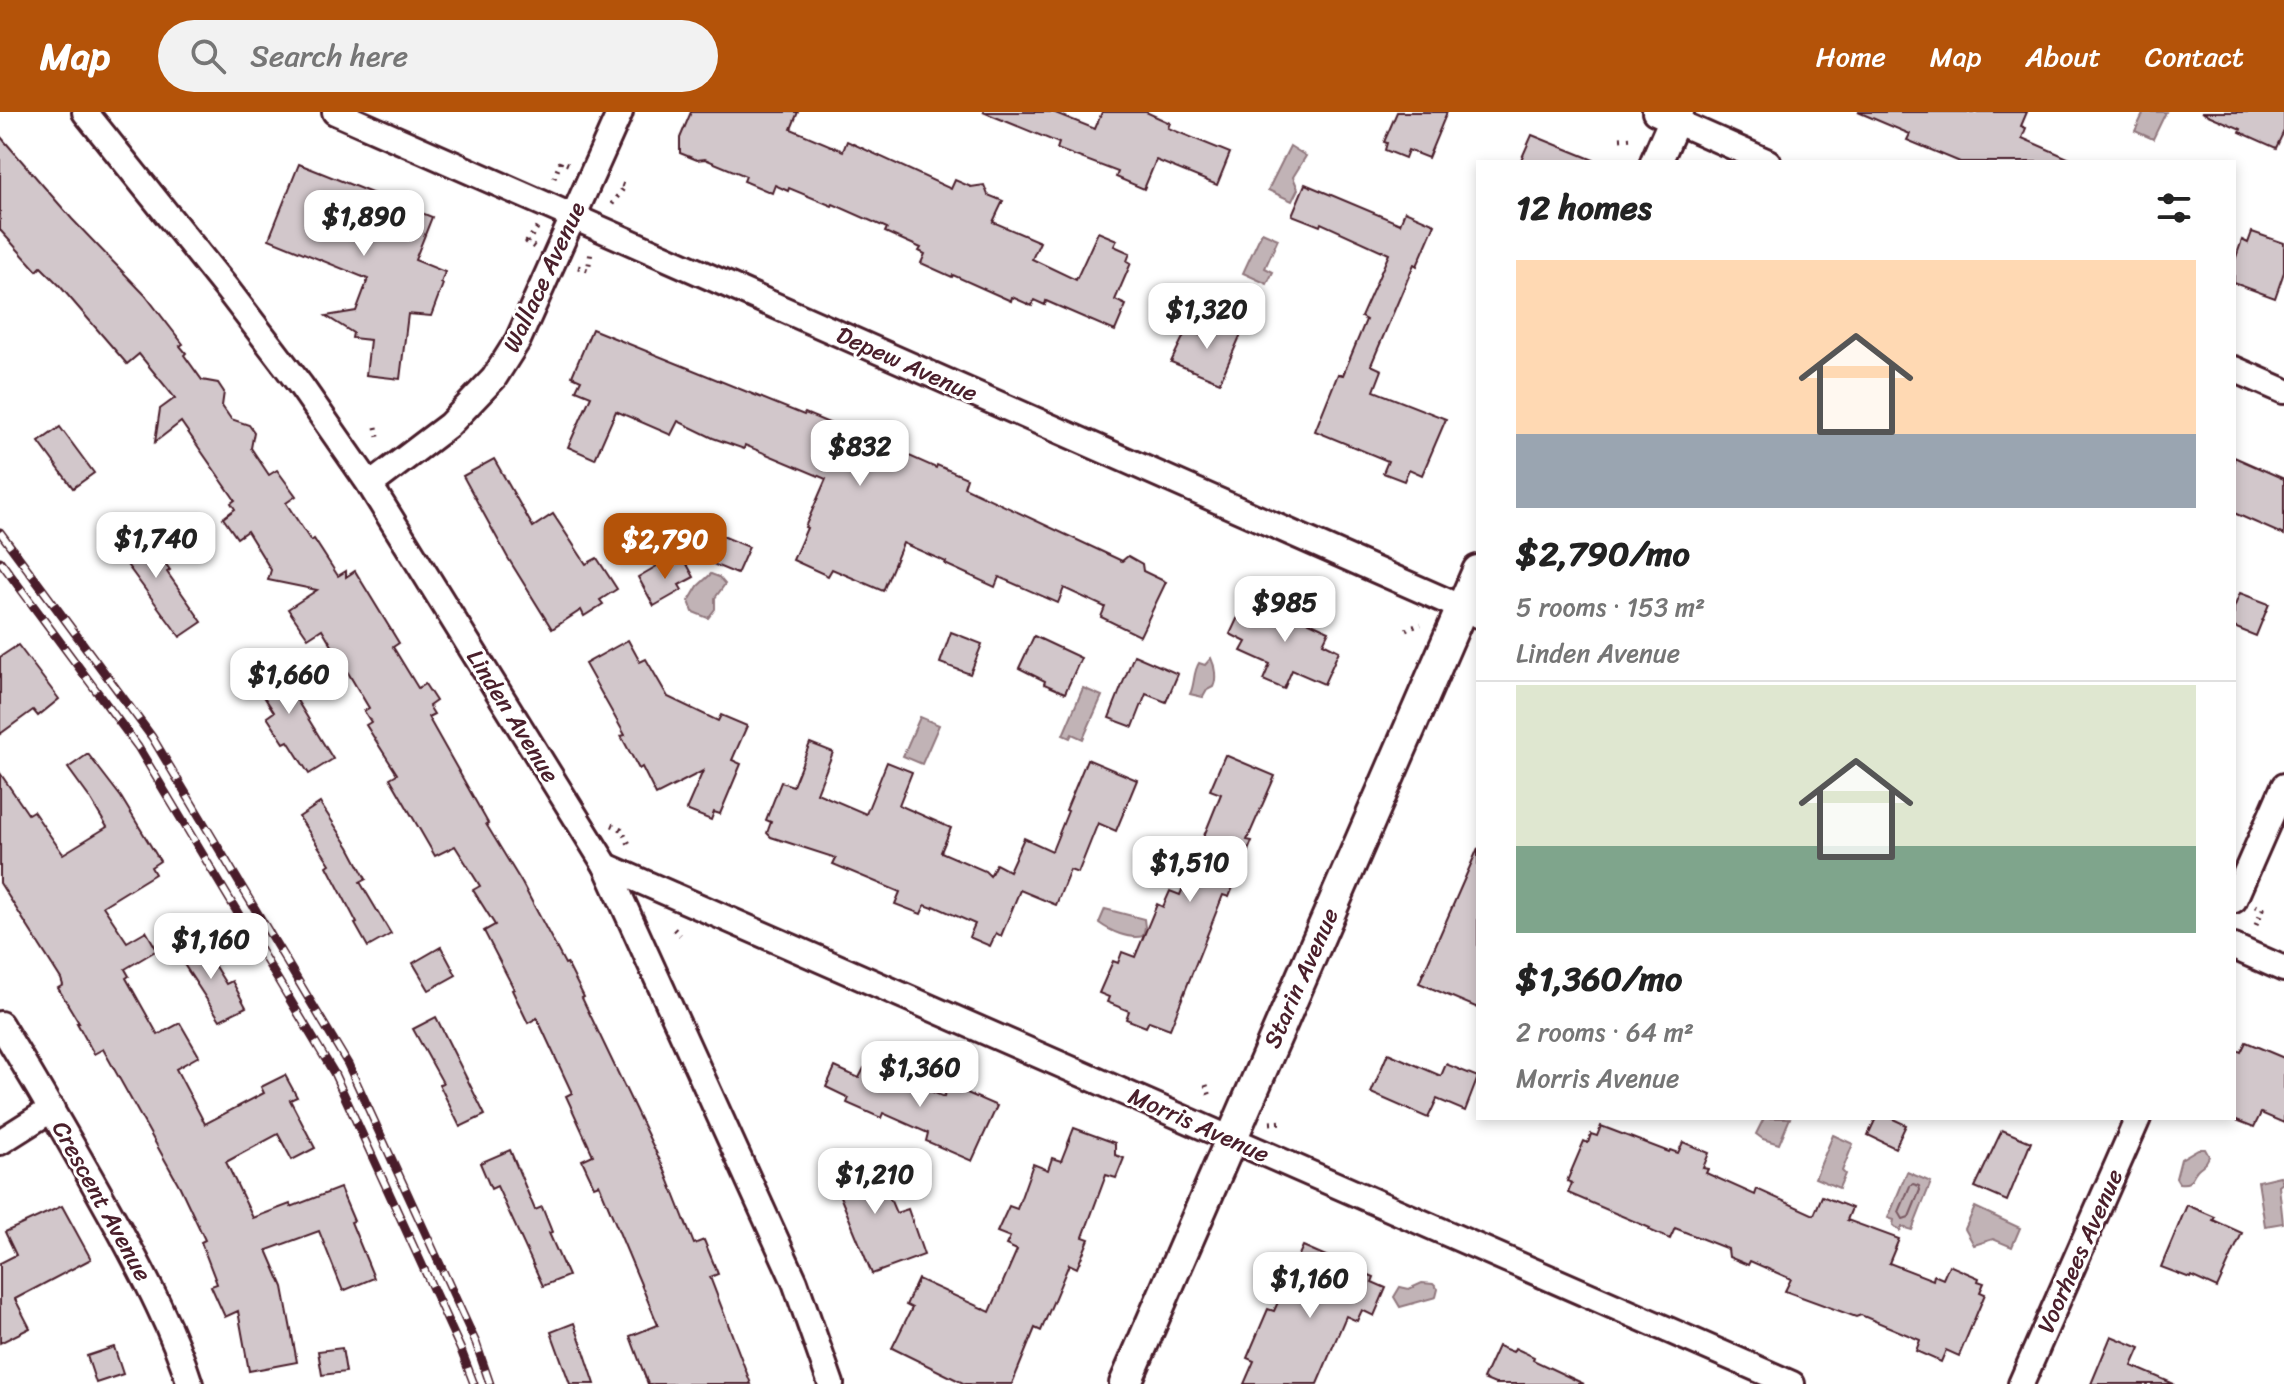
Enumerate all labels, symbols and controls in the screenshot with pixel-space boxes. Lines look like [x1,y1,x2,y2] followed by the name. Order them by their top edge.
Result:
[158,20,718,92] search box
[40,23,110,90] text: Map
[250,29,408,83] text: Search here
[1816,32,1886,81] text: Home
[1930,32,1981,81] text: Map
[2025,32,2101,81] text: About
[2145,32,2244,81] text: Contact
[186,34,230,78] icon: search
[1516,178,1652,238] text: 12 homes
[2152,186,2196,230] icon: filters
[299,190,429,258] pin: $1,890
[322,193,406,239] text: $1,890
[491,194,598,360] street label: Wallace Avenue
[1142,283,1272,351] pin: $1,320
[1166,286,1248,332] text: $1,320
[1784,312,1928,456] icon: home
[829,314,985,414] street label: Depew Avenue
[813,420,907,488] pin: $832
[829,423,891,469] text: $832
[91,512,221,580] pin: $1,740
[600,513,730,581] pin: $2,790
[114,515,198,561] text: $1,740
[622,516,708,562] text: $2,790
[1516,524,1690,584] text: $2,790/mo
[1238,576,1332,644] pin: $985
[1252,579,1318,625] text: $985
[1516,584,1705,630] text: 5 rooms · 153 m²
[1516,630,1680,676] text: Linden Avenue
[455,641,571,791] street label: Linden Avenue
[224,648,354,716] pin: $1,660
[248,651,330,697] text: $1,660
[1784,737,1928,881] icon: home
[1125,836,1255,904] pin: $1,510
[1150,839,1230,885] text: $1,510
[1251,901,1351,1055] street label: Starin Avenue
[146,913,276,981] pin: $1,160
[172,916,250,962] text: $1,160
[1516,949,1682,1009] text: $1,360/mo
[1516,1009,1694,1055] text: 2 rooms · 64 m²
[855,1041,985,1109] pin: $1,360
[879,1044,961,1090] text: $1,360
[1516,1055,1679,1101] text: Morris Avenue
[1122,1075,1276,1175] street label: Morris Avenue
[40,1113,164,1289] street label: Crescent Avenue
[810,1148,940,1216] pin: $1,210
[836,1151,914,1197] text: $1,210
[2025,1162,2135,1340] street label: Voorhees Avenue
[1245,1252,1375,1320] pin: $1,160
[1271,1255,1349,1301] text: $1,160

